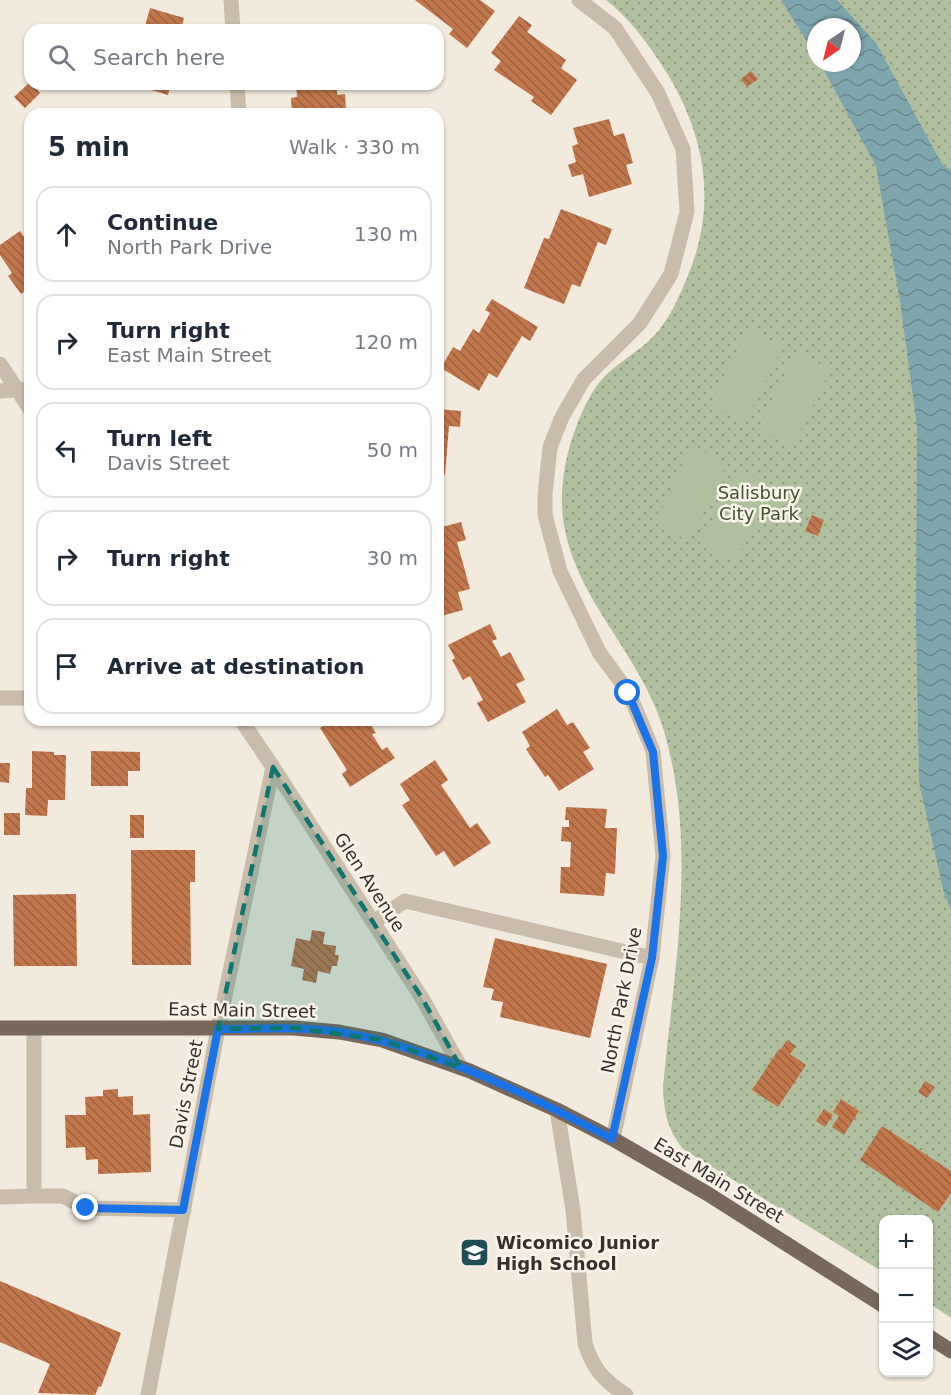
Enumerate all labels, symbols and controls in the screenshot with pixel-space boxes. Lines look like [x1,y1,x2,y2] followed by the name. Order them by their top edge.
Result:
[807,18,861,72] north arrow
[24,24,444,90] search box
[45,41,78,74] icon: search
[93,45,225,70] text: Search here
[48,132,130,162] text: 5 min
[289,135,420,159] text: Walk · 330 m
[107,210,218,235] text: Continue
[50,218,83,251] icon: ahead
[354,222,418,246] text: 130 m
[107,235,272,259] text: North Park Drive
[107,318,230,343] text: Turn right
[50,326,83,359] icon: right
[354,330,418,354] text: 120 m
[107,343,271,367] text: East Main Street
[107,426,212,451] text: Turn left
[50,434,83,467] icon: left
[367,438,418,462] text: 50 m
[107,451,230,475] text: Davis Street
[718,482,801,524] park label: Salisbury City Park
[50,542,83,575] icon: right
[107,546,230,571] text: Turn right
[367,546,418,570] text: 30 m
[50,650,83,683] icon: arrive
[107,654,364,679] text: Arrive at destination
[614,679,640,705] route start
[330,828,410,936] street label: Glen Avenue
[597,925,645,1075] street label: North Park Drive
[168,998,316,1022] street label: East Main Street
[165,1038,207,1150] street label: Davis Street
[650,1133,788,1227] street label: East Main Street
[72,1194,98,1220] route end
[879,1215,933,1377] map controls
[879,1215,933,1269] button: +
[496,1232,659,1274] place label: Wicomico Junior High School
[459,1236,491,1268] school or university icon: Wicomico Junior High School
[879,1269,933,1323] button: −
[879,1323,933,1377] button: layers

